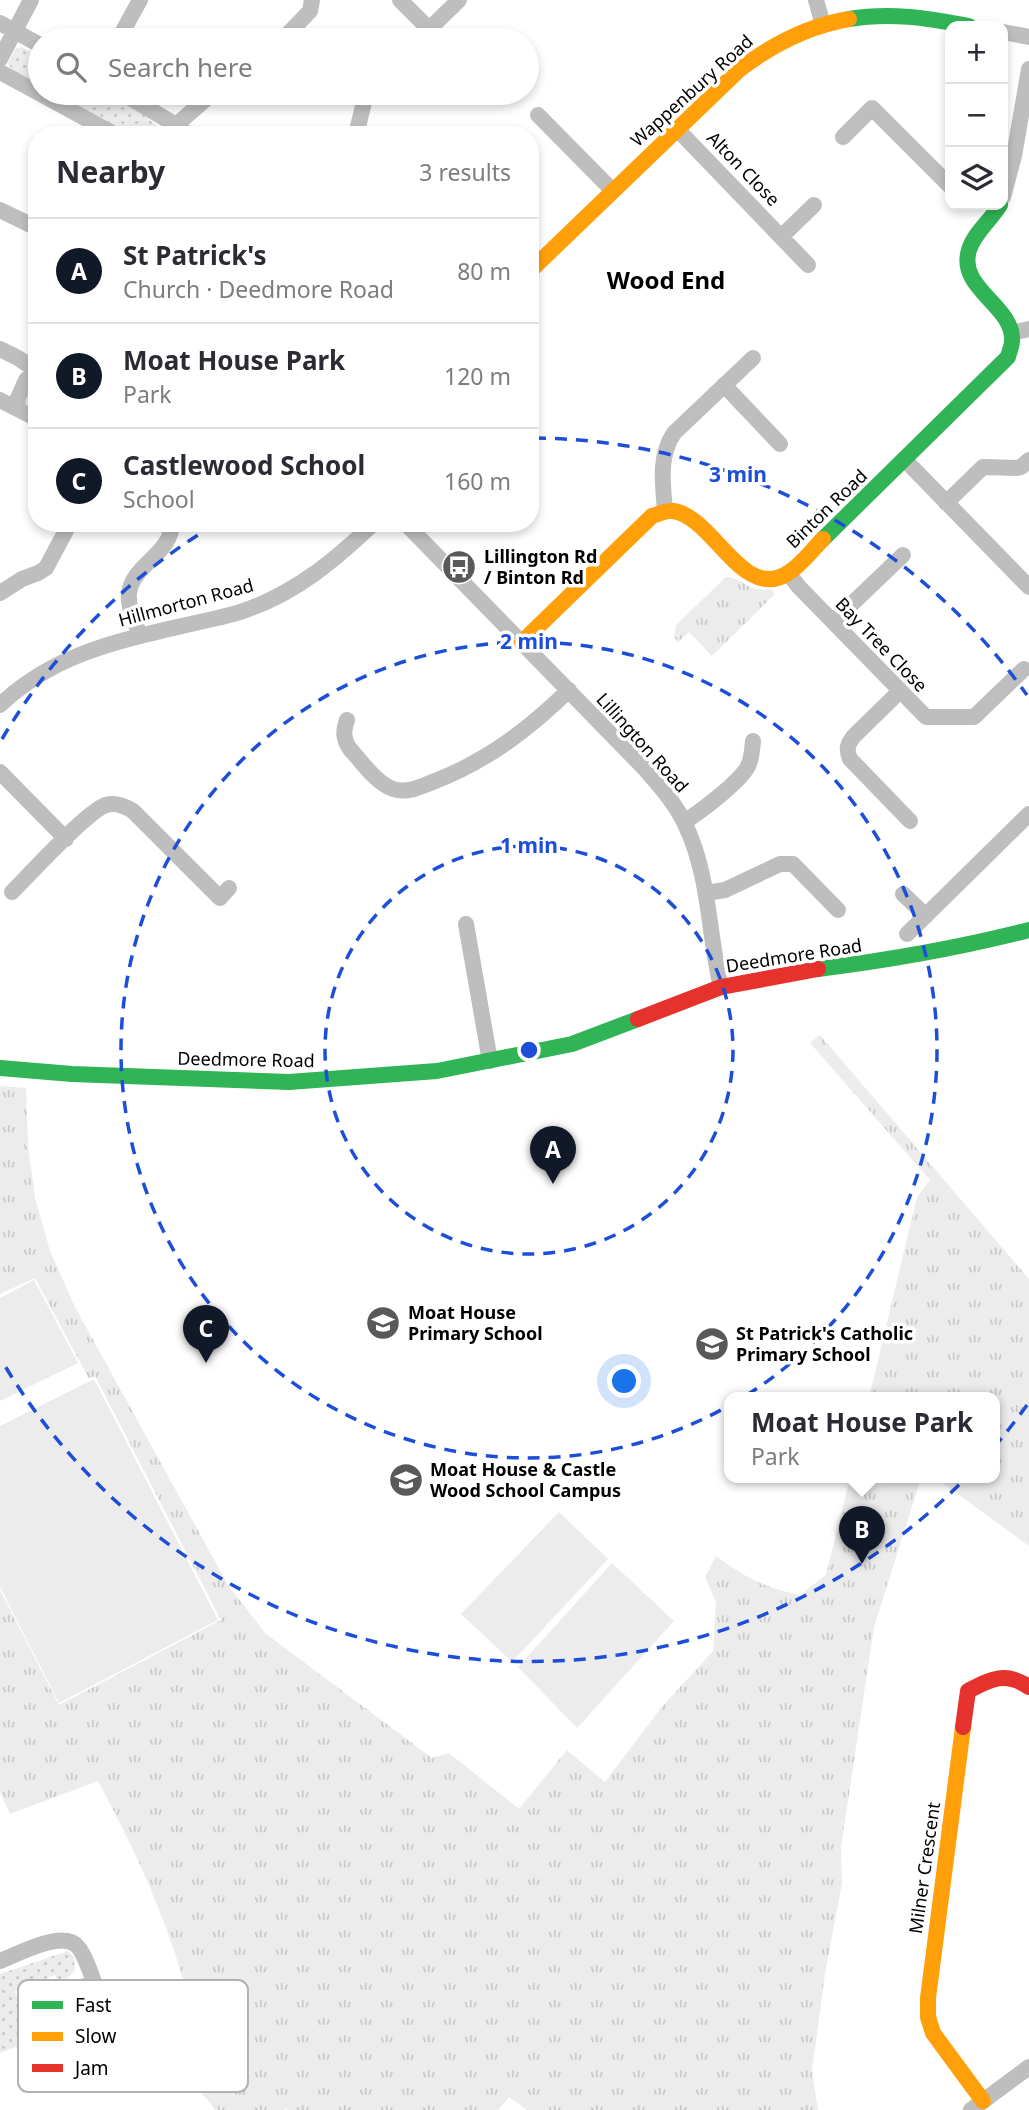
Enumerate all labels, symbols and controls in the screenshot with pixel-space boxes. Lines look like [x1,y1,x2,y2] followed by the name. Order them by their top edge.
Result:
[945,21,1008,210] map controls
[945,21,1008,84] button: +
[28,28,539,105] search box
[625,29,758,152] street label: Wappenbury Road
[52,48,90,86] icon: search
[108,49,253,85] text: Search here
[945,84,1008,147] button: −
[702,126,785,211] street label: Alton Close
[945,147,1008,210] button: layers
[56,151,165,192] text: Nearby
[419,156,511,188] text: 3 results
[123,237,267,273] text: St Patrick's
[71,255,87,287] text: A
[457,255,511,287] text: 80 m
[607,263,725,296] district label: Wood End
[123,273,394,305] text: Church · Deedmore Road
[123,342,345,378] text: Moat House Park
[71,360,87,392] text: B
[444,360,511,392] text: 120 m
[123,378,172,410] text: Park
[123,447,365,483] text: Castlewood School
[709,460,767,488] text: 3 min
[781,464,872,553] street label: Binton Road
[72,465,86,497] text: C
[444,465,511,497] text: 160 m
[123,483,195,515] text: School
[484,544,597,589] place label: Lillington Rd / Binton Rd
[440,548,478,586] bus stop icon: Lillington Rd / Binton Rd
[116,572,256,632] street label: Hillmorton Road
[831,592,933,697] street label: Bay Tree Close
[500,627,558,655] text: 2 min
[591,687,694,797] street label: Lillington Road
[500,831,558,859] text: 1 min
[724,932,864,978] street label: Deedmore Road
[517,1038,541,1062] centre of rings
[177,1046,315,1072] street label: Deedmore Road
[530,1126,576,1184] pin: A
[408,1300,543,1345] place label: Moat House Primary School
[364,1304,402,1342] school or university icon: Moat House Primary School
[183,1305,229,1363] pin: C
[736,1321,913,1366] place label: St Patrick's Catholic Primary School
[693,1325,731,1363] school or university icon: St Patrick's Catholic Primary School
[607,1364,641,1398] your location
[724,1392,1000,1483] popup
[751,1404,973,1440] text: Moat House Park
[751,1440,799,1472] text: Park
[430,1457,621,1502] place label: Moat House & Castle Wood School Campus
[387,1461,425,1499] school or university icon: Moat House & Castle Wood School Campus
[839,1506,885,1564] pin: B
[903,1800,945,1935] street label: Milner Crescent
[18,1980,248,2092] legend
[75,1992,112,2018] text: Fast
[75,2023,116,2049] text: Slow
[73,2055,109,2081] text: Jam

